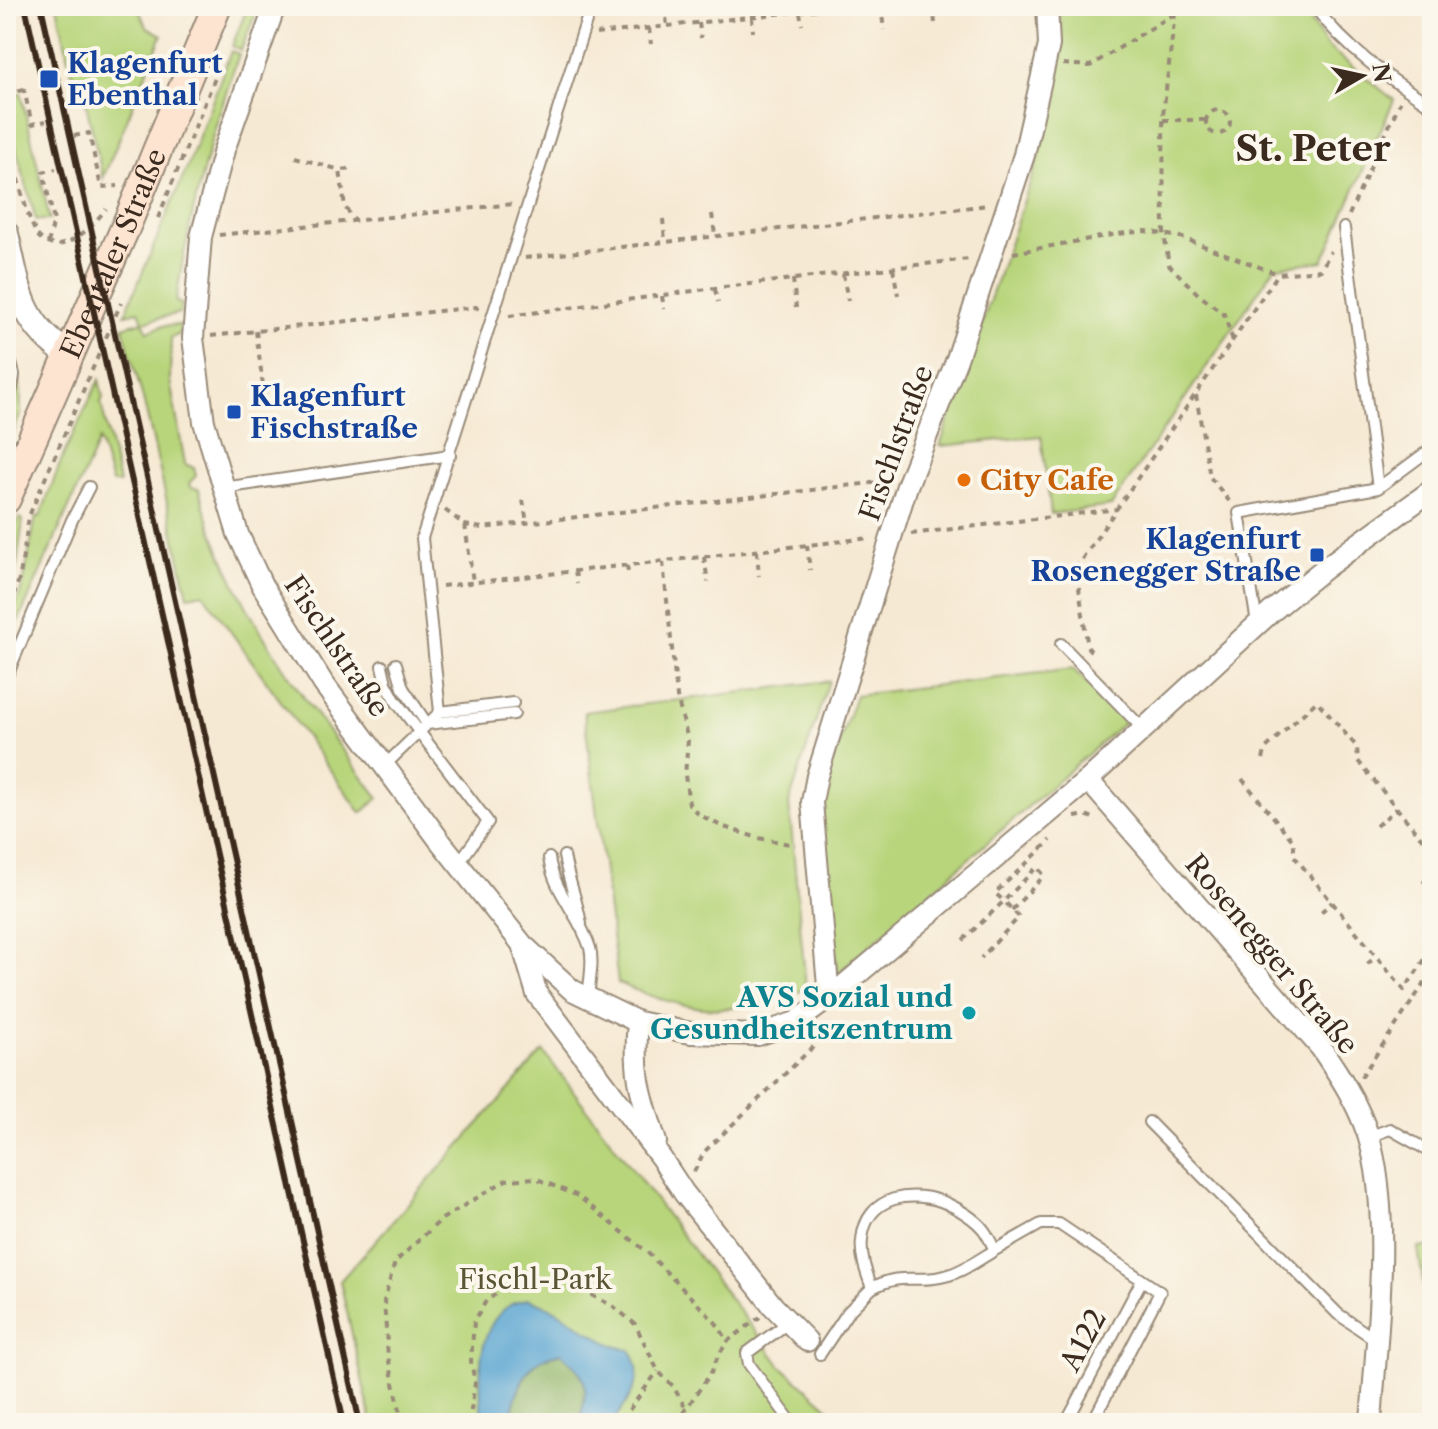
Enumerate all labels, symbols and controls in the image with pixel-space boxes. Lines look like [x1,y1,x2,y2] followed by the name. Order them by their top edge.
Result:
[1322,36,1402,116] north arrow
[67,46,223,112] place label: Klagenfurt Ebenthal
[1366,61,1396,85] text: N
[38,68,60,90] marker: Klagenfurt Ebenthal
[1235,126,1391,170] district label: St. Peter
[53,143,173,364] street label: Ebentaler Straße
[852,361,940,525] street label: Fischlstraße
[250,379,418,445] place label: Klagenfurt Fischstraße
[225,403,243,421] marker: Klagenfurt Fischstraße
[980,463,1114,497] place label: City Cafe
[955,471,973,489] marker: City Cafe
[1030,522,1302,588] place label: Klagenfurt Rosenegger Straße
[1308,546,1326,564] marker: Klagenfurt Rosenegger Straße
[277,569,397,723] street label: Fischlstraße
[1178,847,1366,1061] street label: Rosenegger Straße
[650,980,953,1046] place label: AVS Sozial und Gesundheitszentrum
[960,1004,978,1022] marker: AVS Sozial und Gesundheitszentrum
[459,1262,613,1296] park label: Fischl-Park
[1052,1303,1113,1378] street label: A122

